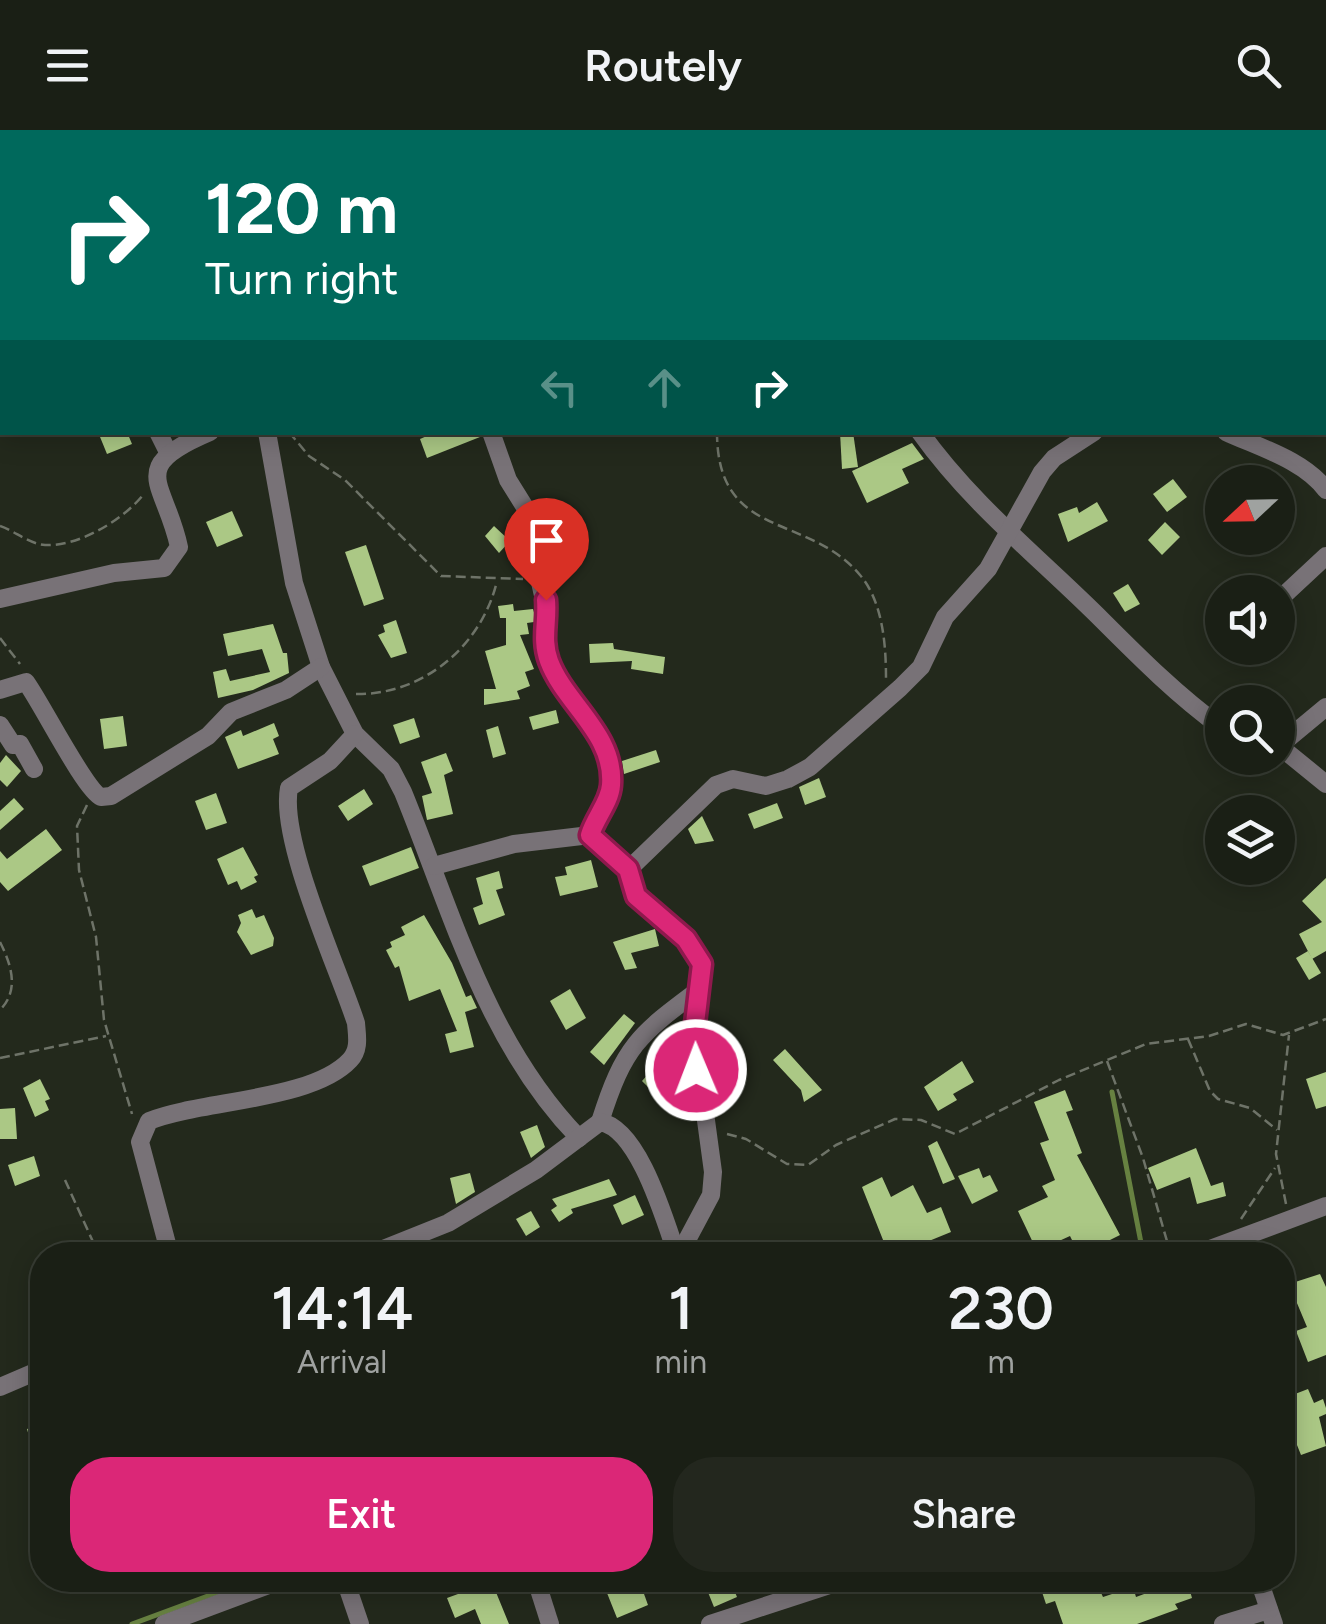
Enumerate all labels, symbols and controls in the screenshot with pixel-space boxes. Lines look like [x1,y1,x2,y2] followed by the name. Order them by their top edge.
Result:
[40,38,95,93] icon: menu
[584,38,742,92] text: Routely
[1231,38,1286,93] icon: search
[205,166,398,251] text: 120 m
[40,170,170,300] icon: right
[205,251,398,305] text: Turn right
[532,360,587,415] icon: left
[637,360,692,415] icon: ahead
[742,360,797,415] icon: right
[1205,465,1295,555] north arrow
[1205,465,1295,885] map controls
[504,498,589,601] pin
[519,513,574,568] icon: arrive
[1205,575,1295,665] button: sound
[1205,685,1295,775] button: search
[1205,795,1295,885] button: layers
[644,1018,748,1122] position arrow
[271,1272,414,1344] text: 14:14
[668,1272,693,1344] text: 1
[948,1272,1054,1344] text: 230
[297,1343,387,1381] text: Arrival
[655,1343,707,1381] text: min
[987,1343,1015,1381] text: m
[70,1457,653,1572] button: Exit
[673,1457,1255,1572] button: Share

